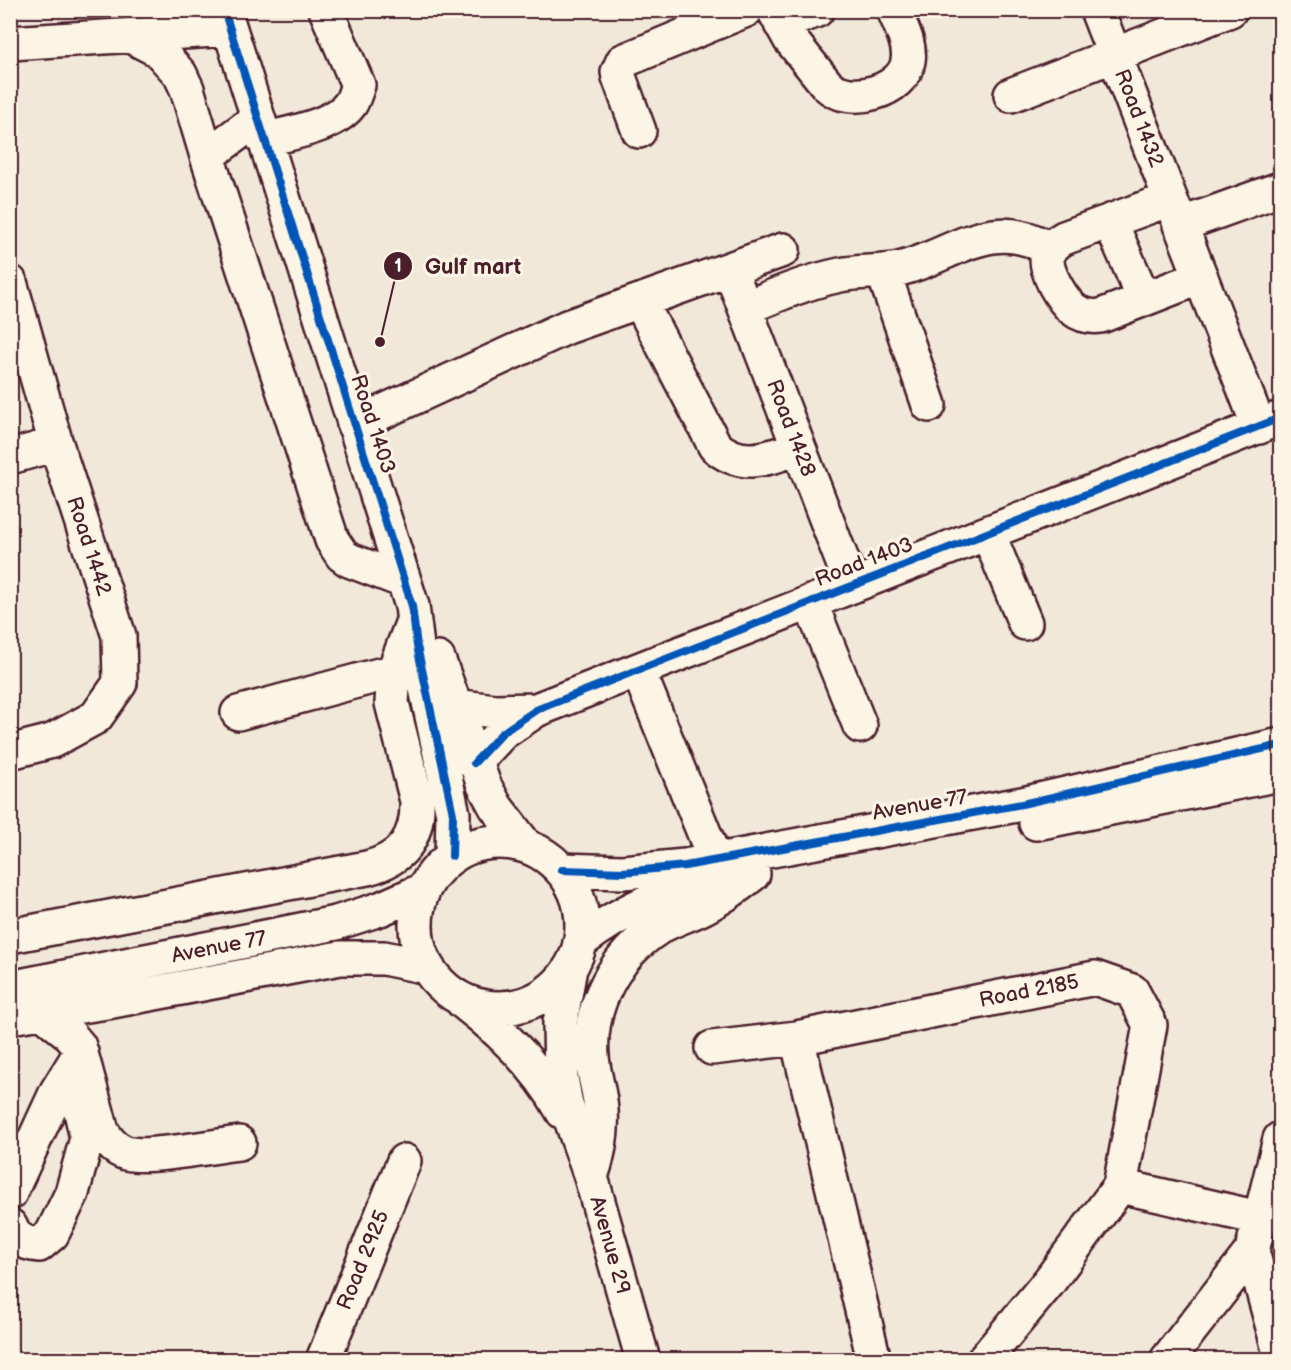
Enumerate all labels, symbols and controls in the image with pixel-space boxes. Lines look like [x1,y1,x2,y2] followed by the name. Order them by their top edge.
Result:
[1109,66,1169,171] street label: Road 1432
[383,246,533,286] callout: Gulf mart
[425,254,522,281] text: Gulf mart
[394,256,402,277] text: 1
[345,371,401,477] street label: Road 1403
[761,376,821,480] street label: Road 1428
[61,493,117,599] street label: Road 1442
[812,532,916,592] street label: Road 1403
[870,784,970,826] street label: Avenue 77
[169,925,269,968] street label: Avenue 77
[977,969,1081,1013] street label: Road 2185
[584,1193,636,1297] street label: Avenue 29
[332,1206,394,1314] street label: Road 2925

